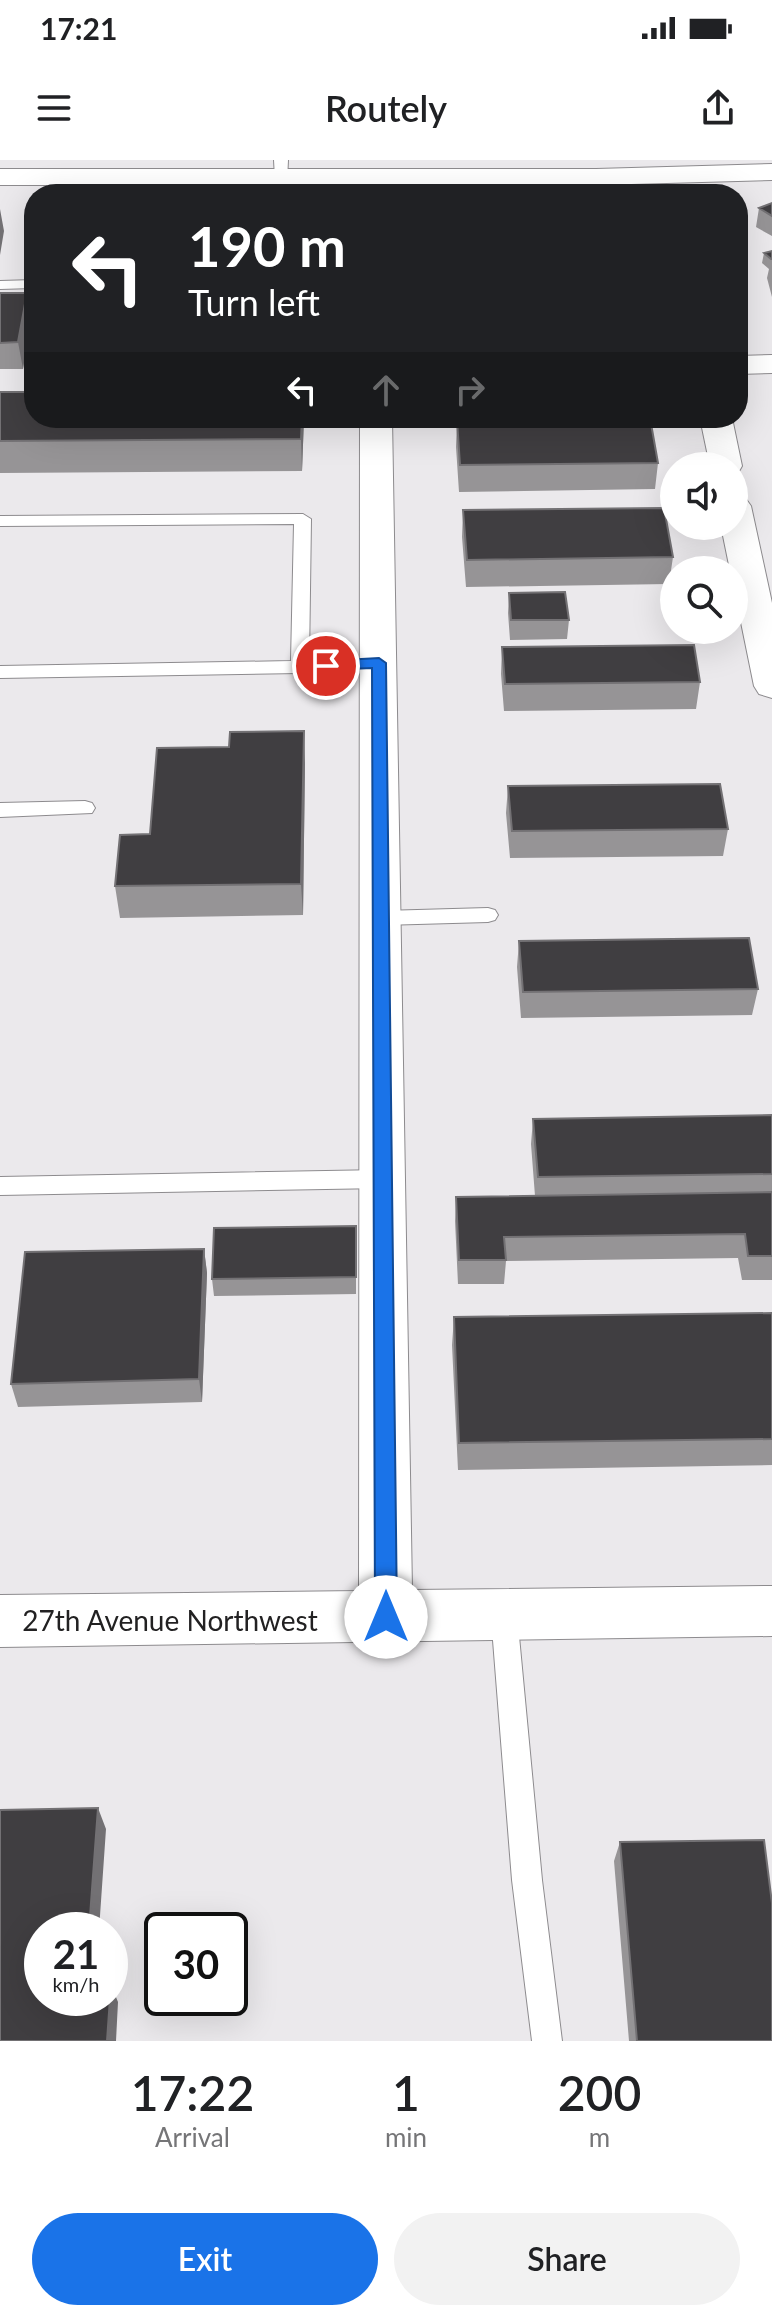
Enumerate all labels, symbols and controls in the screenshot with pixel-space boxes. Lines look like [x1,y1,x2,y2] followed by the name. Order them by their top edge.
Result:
[40,10,117,46] text: 17:21
[32,86,76,130] icon: menu
[325,86,447,130] text: Routely
[696,86,740,130] icon: share
[188,212,346,279] text: 190 m
[56,216,160,320] icon: left
[188,280,320,324] text: Turn left
[280,368,324,412] icon: left
[364,368,408,412] icon: ahead
[448,368,492,412] icon: right
[660,452,748,644] map controls
[660,452,748,540] button: sound
[660,556,748,644] button: search
[292,632,360,700] pin
[304,644,348,688] icon: arrive
[344,1575,428,1659] position arrow
[22,1603,318,1637] street label: 27th Avenue Northwest
[144,1912,248,2016] speed limit sign: 30
[53,1930,99,1978] text: 21
[53,1972,99,1996] text: km/h
[131,2064,254,2121] text: 17:22
[392,2064,420,2121] text: 1
[558,2064,641,2121] text: 200
[155,2121,230,2153] text: Arrival
[385,2121,427,2153] text: min
[589,2121,610,2153] text: m
[32,2213,378,2305] button: Exit
[394,2213,740,2305] button: Share

